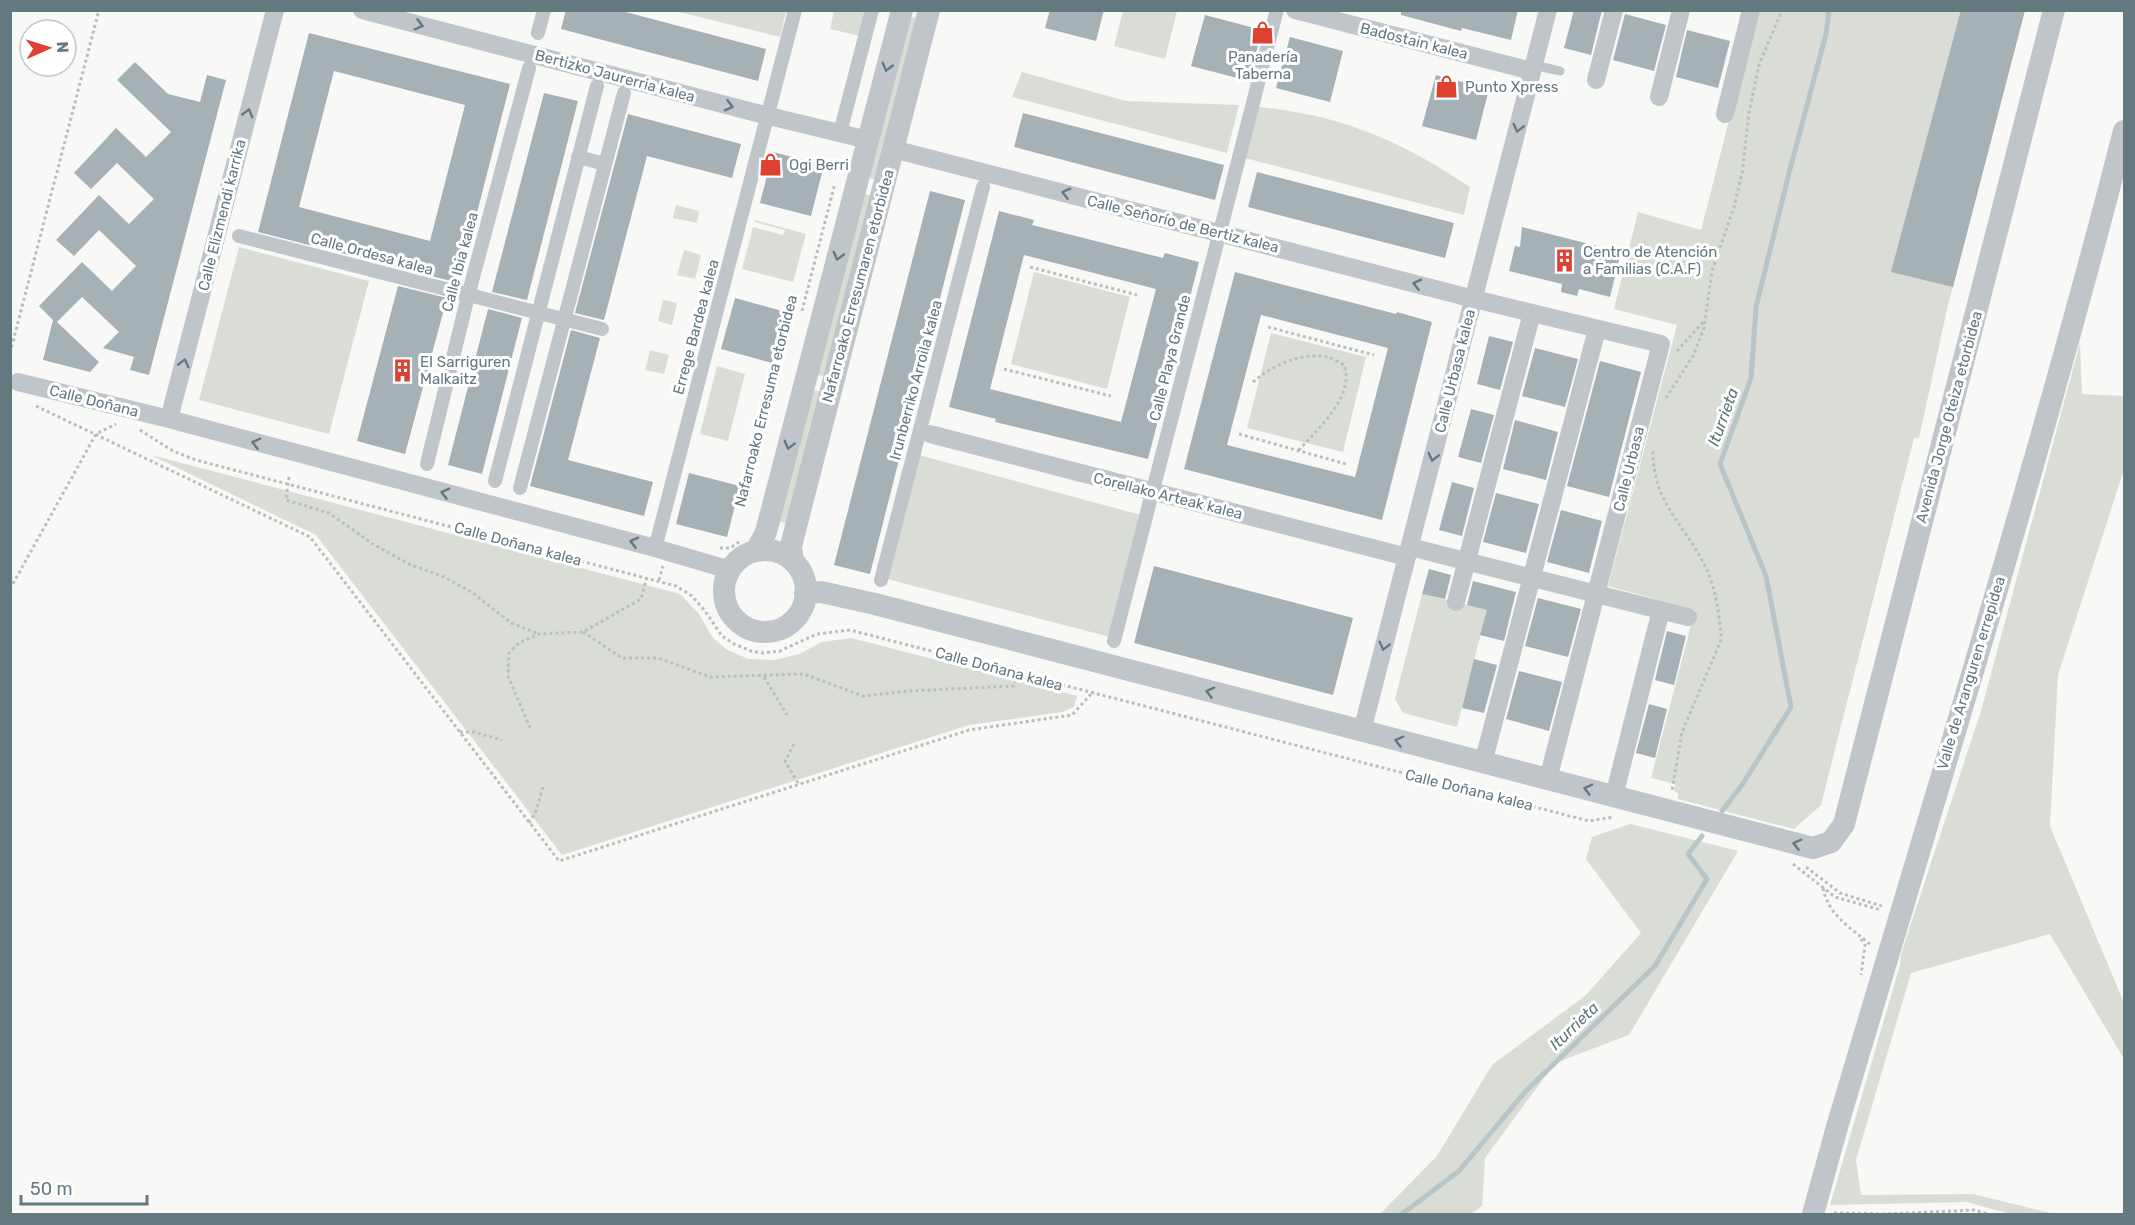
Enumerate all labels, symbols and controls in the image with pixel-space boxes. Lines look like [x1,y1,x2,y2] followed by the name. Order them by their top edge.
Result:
[18,18,78,78] north arrow
[414,18,424,31] one-way arrow
[1358,19,1470,63] street label: Badostain kalea
[1250,20,1276,46] shop icon: Panadería Taberna
[53,41,72,53] text: N
[533,46,697,106] street label: Bertizko Jaurerria kalea
[1228,48,1298,83] place label: Panadería Taberna
[881,62,894,72] one-way arrow
[1434,74,1460,100] shop icon: Punto Xpress
[1465,78,1559,96] place label: Punto Xpress
[724,99,734,112] one-way arrow
[241,108,254,118] one-way arrow
[1512,123,1525,133] one-way arrow
[194,137,250,293] street label: Calle Elizmendi karrika
[758,152,784,178] shop icon: Ogi Berri
[789,156,849,174] place label: Ogi Berri
[818,167,898,405] street label: Nafarroako Erresumaren etorbidea
[1061,188,1071,201] one-way arrow
[1085,191,1281,257] street label: Calle Señorío de Bertiz kalea
[438,210,482,314] street label: Calle Ibia kalea
[309,229,435,279] street label: Calle Ordesa kalea
[1583,243,1717,278] place label: Centro de Atención a Familias (C.A.F)
[1552,248,1578,274] building icon: Centro de Atención a Familias (C.A.F)
[832,251,845,261] one-way arrow
[669,257,723,397] street label: Errege Bardea kalea
[1412,279,1423,291] one-way arrow
[731,293,801,509] street label: Nafarroako Erresuma etorbidea
[1146,293,1194,423] street label: Calle Playa Grande
[886,298,946,462] street label: Irunberriko Arroila kalea
[1431,307,1479,435] street label: Calle Urbasa kalea
[1912,309,1986,525] street label: Avenida Jorge Oteiza etorbidea
[420,353,511,388] place label: EI Sarriguren Malkaitz
[176,358,189,368] one-way arrow
[389,358,415,384] building icon: EI Sarriguren Malkaitz
[48,381,140,421] street label: Calle Doñana
[1704,385,1742,449] water label: Iturrieta
[1610,425,1648,513] street label: Calle Urbasa
[252,438,262,450] one-way arrow
[784,439,796,449] one-way arrow
[1428,451,1440,462] one-way arrow
[1092,469,1244,523] street label: Corellako Arteak kalea
[440,488,450,501] one-way arrow
[452,518,584,570] street label: Calle Doñana kalea
[629,537,639,549] one-way arrow
[1933,574,2009,772] street label: Valle de Aranguren errepidea
[1379,641,1392,651] one-way arrow
[933,643,1065,695] street label: Calle Doñana kalea
[1205,687,1215,700] one-way arrow
[1394,735,1404,748] one-way arrow
[1403,765,1535,815] street label: Calle Doñana kalea
[1583,784,1593,797] one-way arrow
[1792,839,1803,851] one-way arrow
[1546,998,1602,1054] water label: Iturrieta
[21,1168,147,1206] scale bar
[30,1178,73,1200] text: 50 m

